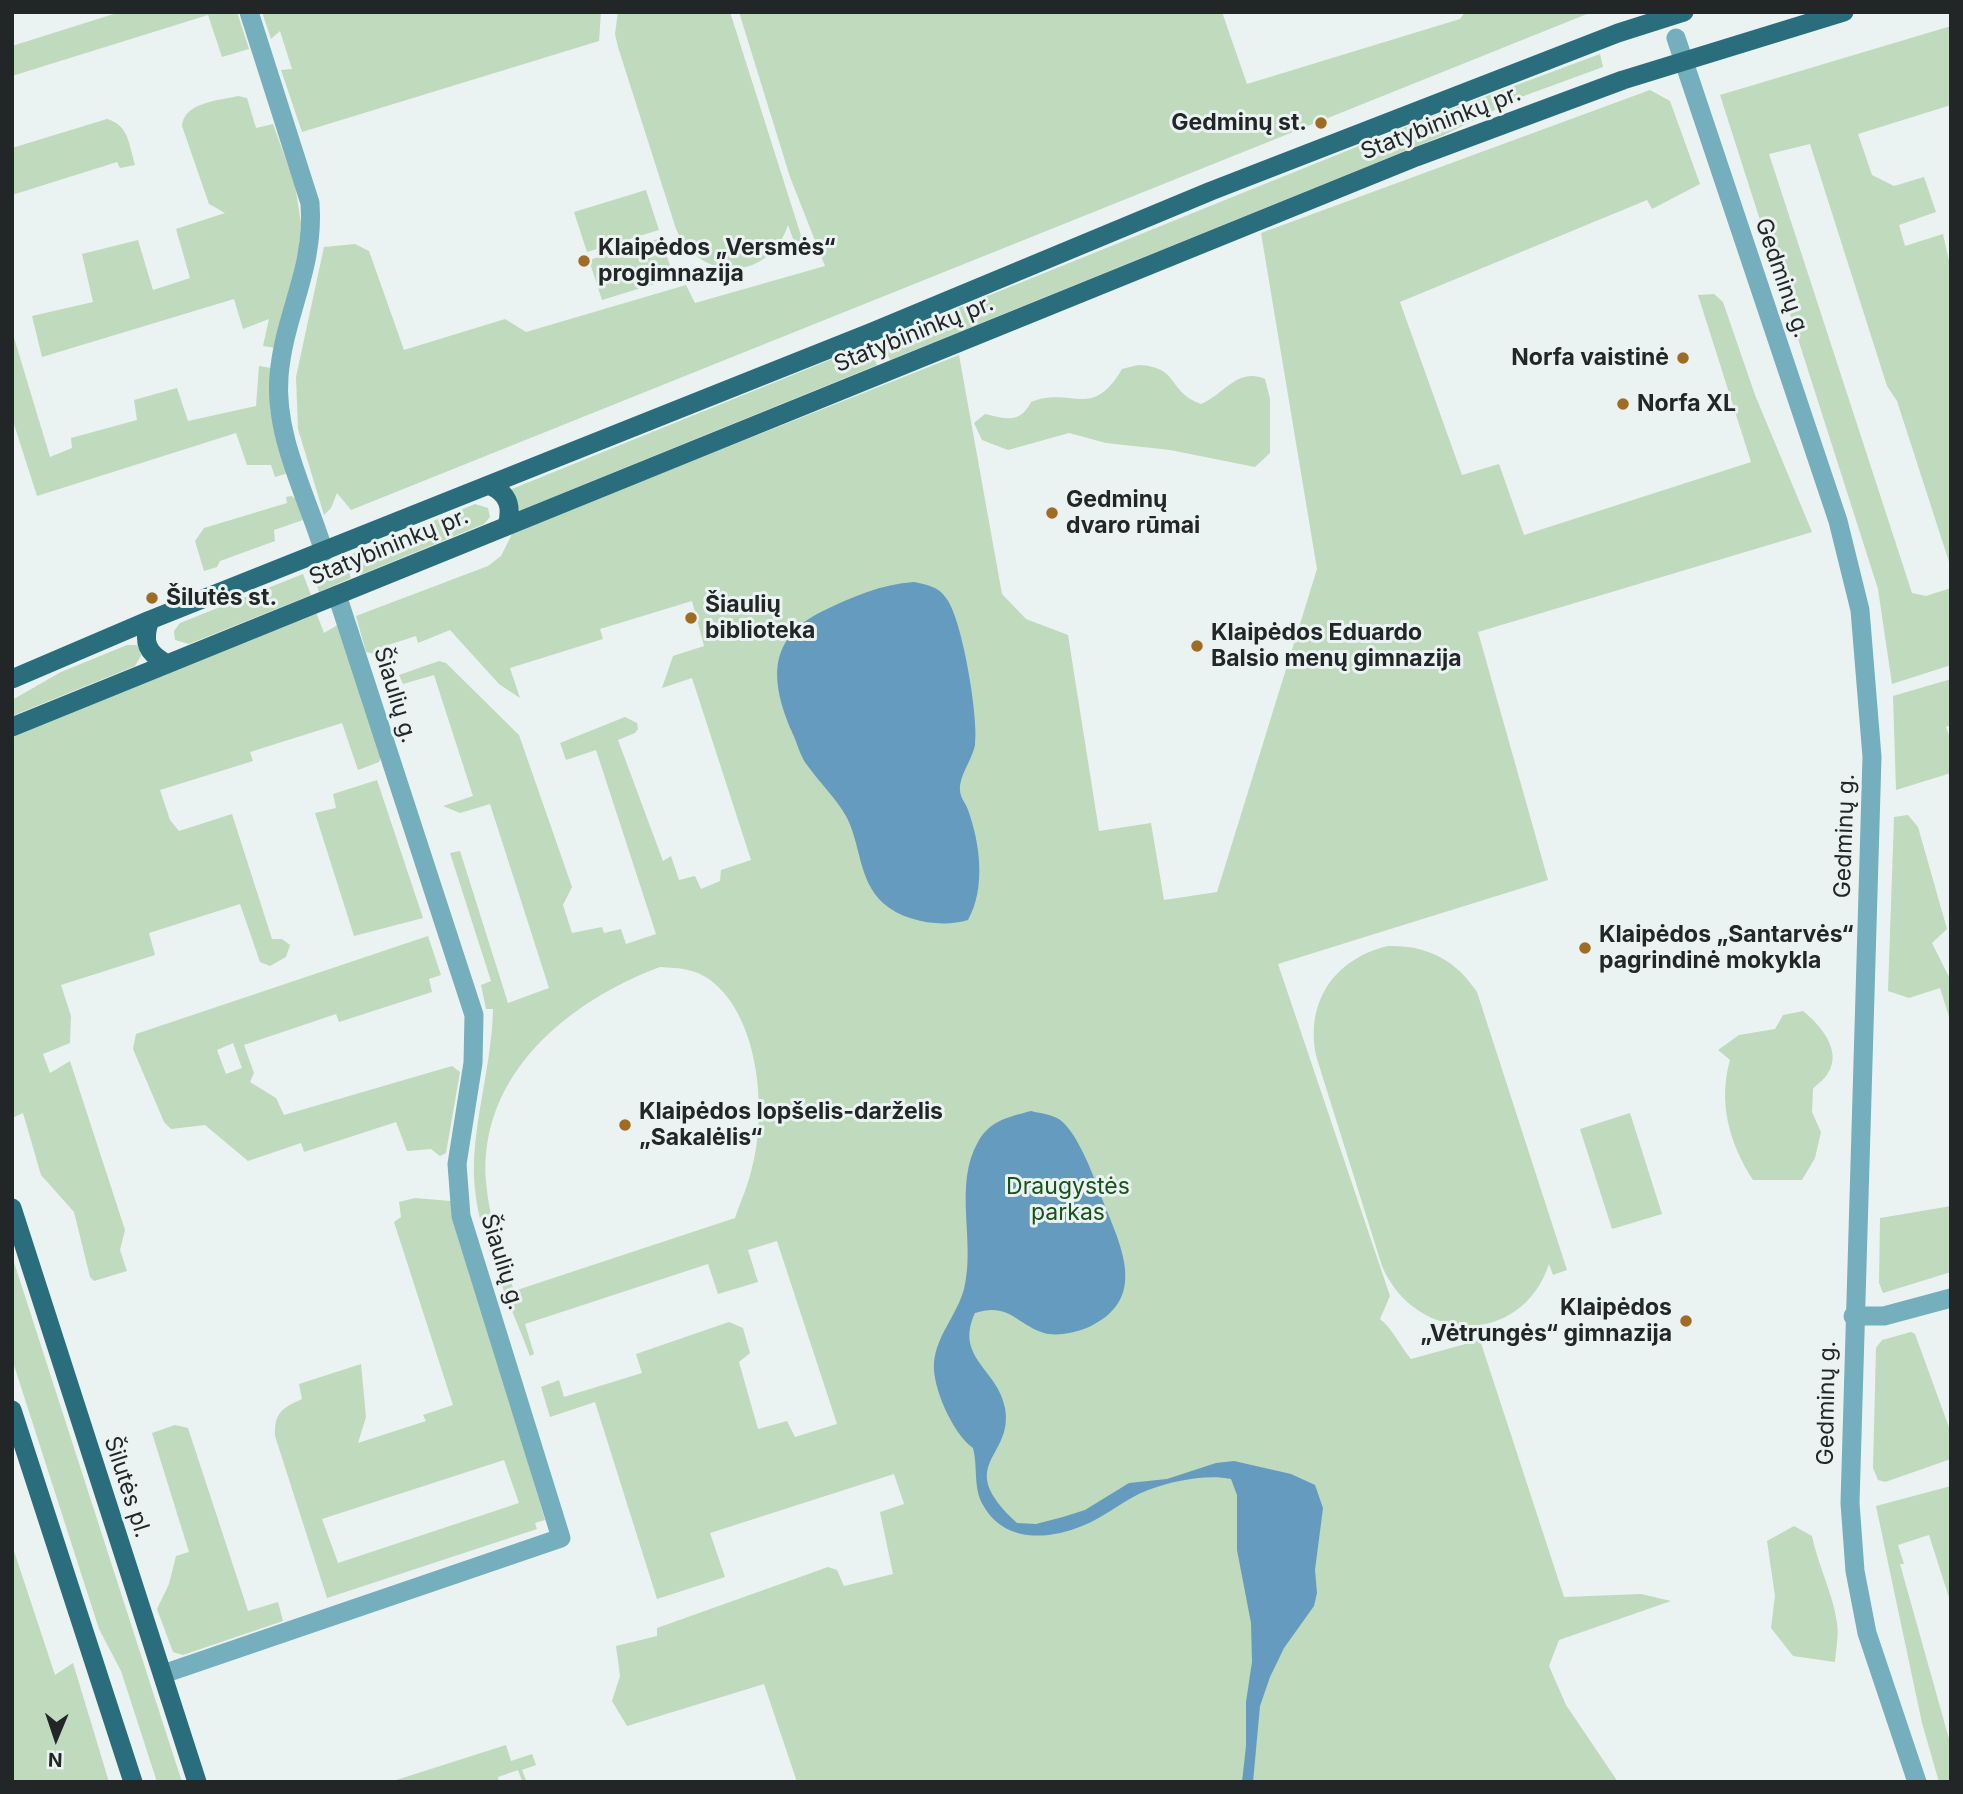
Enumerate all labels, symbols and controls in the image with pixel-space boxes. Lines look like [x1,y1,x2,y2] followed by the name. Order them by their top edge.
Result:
[1357,80,1525,166] street label: Statybininkų pr.
[1171,109,1307,137] place label: Gedminų st.
[1313,115,1329,131] marker: Gedminų st.
[1749,215,1815,341] street label: Gedminų g.
[598,234,836,288] place label: Klaipėdos „Versmės“ progimnazija
[576,253,592,269] marker: Klaipėdos „Versmės“ progimnazija
[830,289,998,379] street label: Statybininkų pr.
[1511,344,1669,372] place label: Norfa vaistinė
[1675,350,1691,366] marker: Norfa vaistinė
[1637,390,1736,418] place label: Norfa XL
[1615,396,1631,412] marker: Norfa XL
[1066,486,1200,540] place label: Gedminų dvaro rūmai
[305,502,473,592] street label: Statybininkų pr.
[1044,505,1060,521] marker: Gedminų dvaro rūmai
[166,584,277,612] place label: Šilutės st.
[144,590,160,606] marker: Šilutės st.
[705,591,815,645] place label: Šiaulių biblioteka
[683,610,699,626] marker: Šiaulių biblioteka
[1211,619,1462,673] place label: Klaipėdos Eduardo Balsio menų gimnazija
[1189,638,1205,654] marker: Klaipėdos Eduardo Balsio menų gimnazija
[367,644,423,746] street label: Šiaulių g.
[1829,773,1861,899] street label: Gedminų g.
[1599,921,1854,975] place label: Klaipėdos „Santarvės“ pagrindinė mokykla
[1577,940,1593,956] marker: Klaipėdos „Santarvės“ pagrindinė mokykla
[639,1098,943,1152] place label: Klaipėdos lopšelis-darželis „Sakalėlis“
[617,1117,633,1133] marker: Klaipėdos lopšelis-darželis „Sakalėlis“
[1006,1173,1130,1227] park label: Draugystės parkas
[474,1211,530,1313] street label: Šiaulių g.
[1420,1294,1672,1348] place label: Klaipėdos „Vėtrungės“ gimnazija
[1678,1313,1694,1329] marker: Klaipėdos „Vėtrungės“ gimnazija
[1812,1340,1842,1466] street label: Gedminų g.
[98,1433,156,1541] street label: Šilutės pl.
[21,1703,91,1773] north arrow
[48,1748,63,1771] text: N

